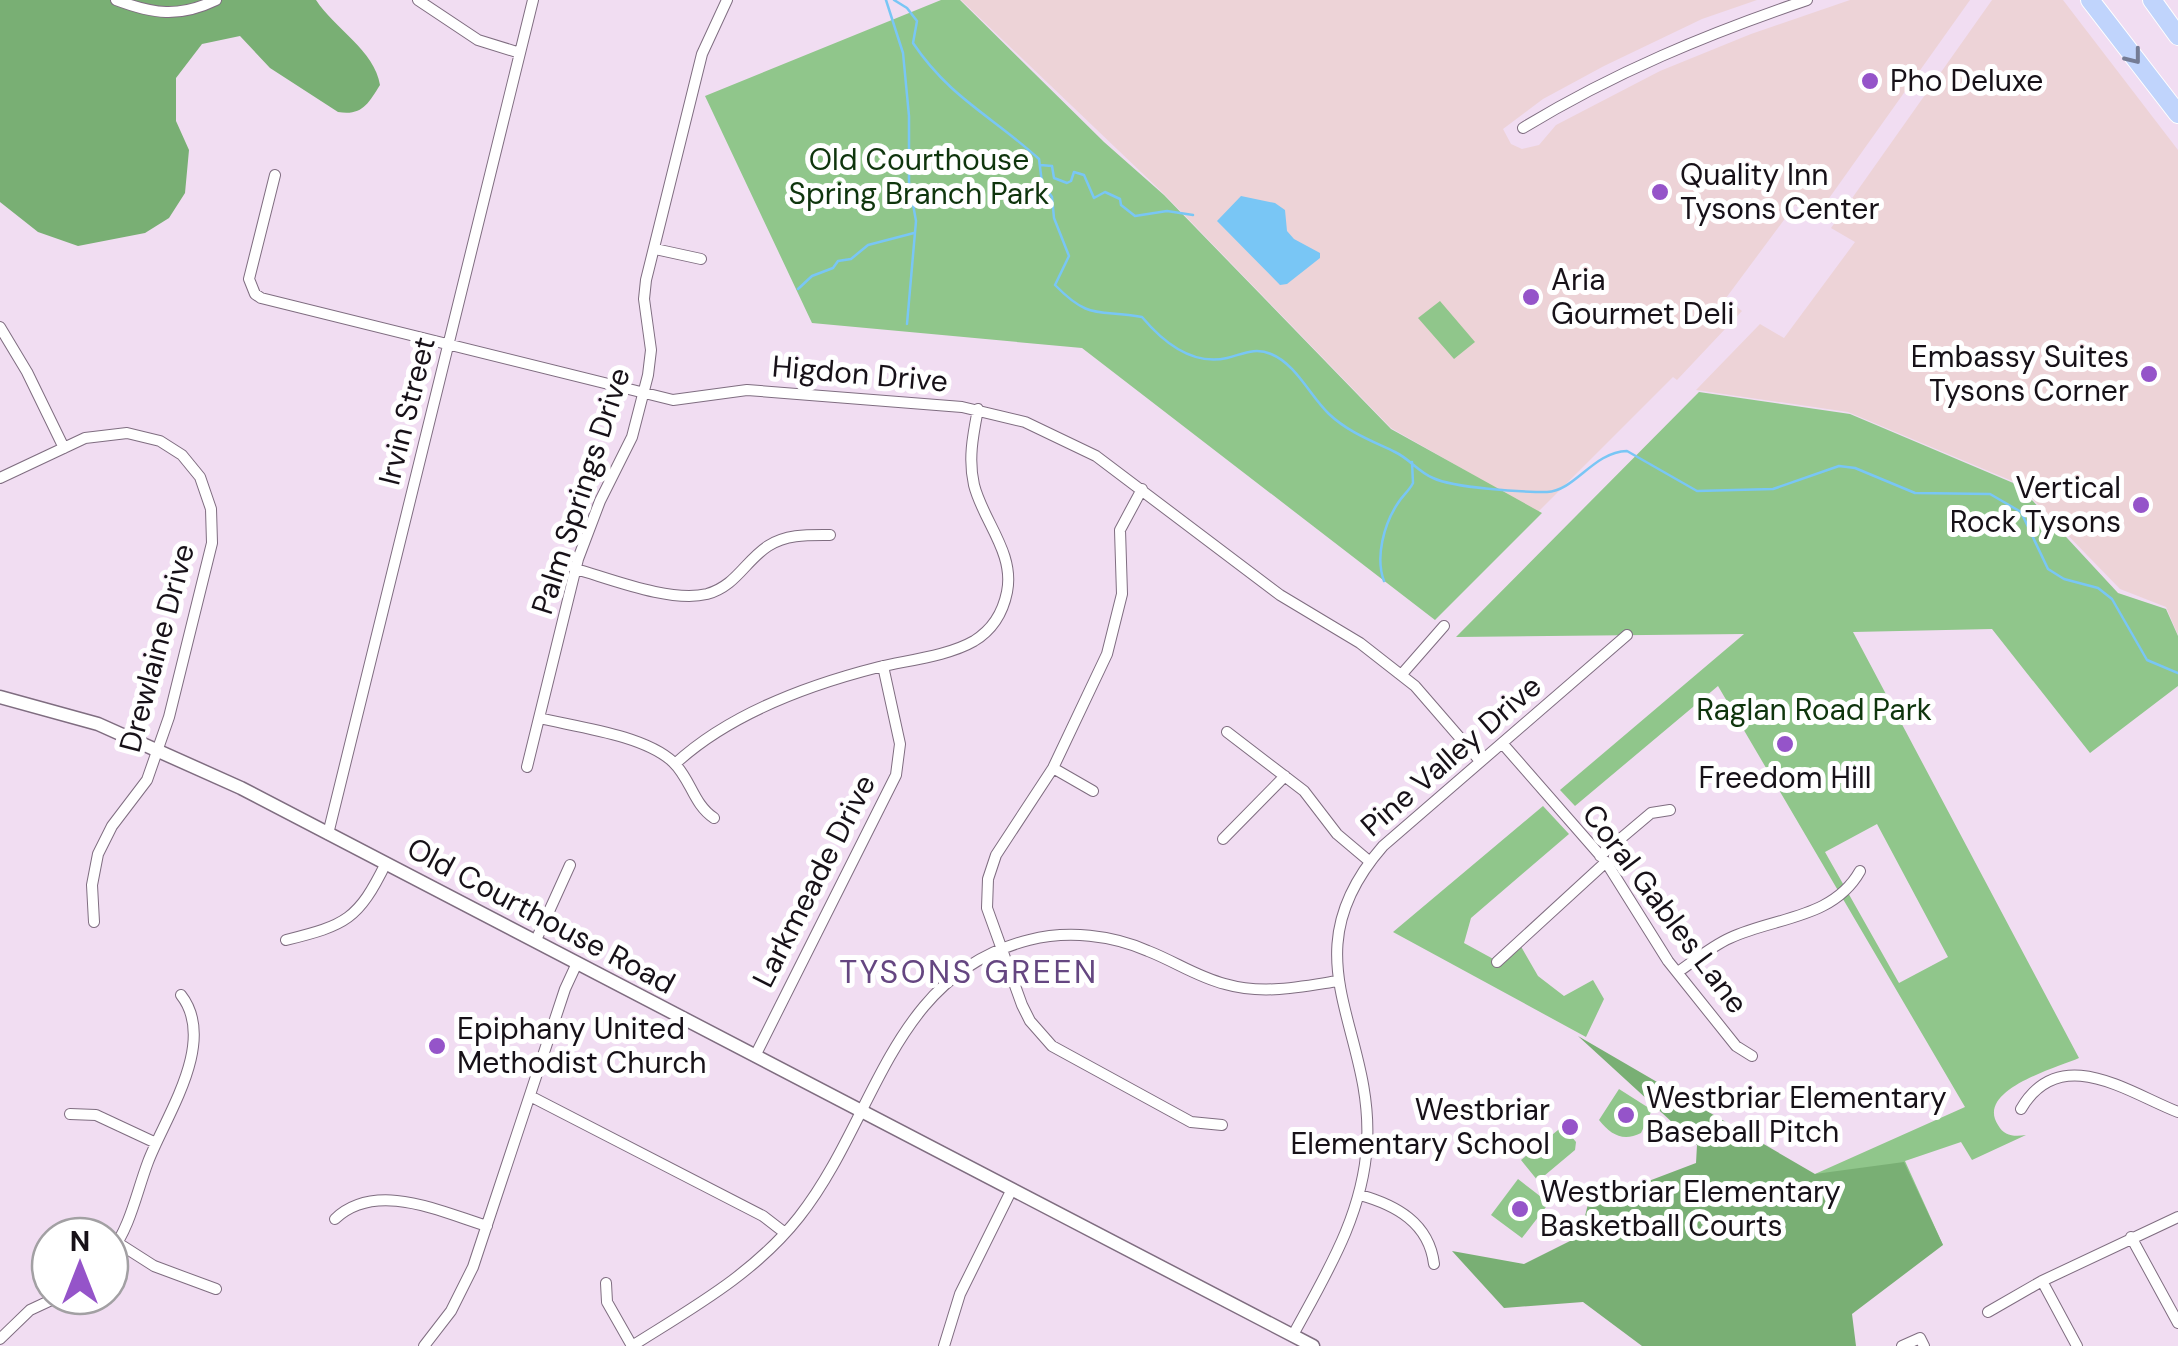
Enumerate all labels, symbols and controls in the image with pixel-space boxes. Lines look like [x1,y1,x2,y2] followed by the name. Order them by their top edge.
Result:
[2122,46,2140,64] one-way arrow
[1890,61,2043,100] place label: Pho Deluxe
[1859,70,1881,92] marker: Pho Deluxe
[789,140,1049,213] park label: Old Courthouse Spring Branch Park
[1680,155,1880,228] place label: Quality Inn Tysons Center
[1649,181,1671,203] marker: Quality Inn Tysons Center
[1551,260,1734,333] place label: Aria Gourmet Deli
[1520,286,1542,308] marker: Aria Gourmet Deli
[369,333,444,489] street label: Irvin Street
[1911,337,2129,410] place label: Embassy Suites Tysons Corner
[770,346,950,401] street label: Higdon Drive
[522,363,639,619] street label: Palm Springs Drive
[2138,363,2160,385] marker: Embassy Suites Tysons Corner
[1950,468,2121,541] place label: Vertical Rock Tysons
[2130,494,2152,516] marker: Vertical Rock Tysons
[110,539,203,756] street label: Drewlaine Drive
[1352,666,1549,845] street label: Pine Valley Drive
[1696,690,1932,729] park label: Raglan Road Park
[1774,733,1796,755] marker: Freedom Hill
[1699,758,1871,797] place label: Freedom Hill
[743,768,884,994] street label: Larkmeade Drive
[1574,796,1757,1021] street label: Coral Gables Lane
[400,828,682,1003] street label: Old Courthouse Road
[839,951,1099,993] district label: TYSONS GREEN
[457,1009,707,1082] place label: Epiphany United Methodist Church
[426,1035,448,1057] marker: Epiphany United Methodist Church
[1646,1078,1947,1151] place label: Westbriar Elementary Baseball Pitch
[1290,1090,1550,1163] place label: Westbriar Elementary School
[1615,1104,1637,1126] marker: Westbriar Elementary Baseball Pitch
[1559,1116,1581,1138] marker: Westbriar Elementary School
[1540,1172,1841,1245] place label: Westbriar Elementary Basketball Courts
[1509,1198,1531,1220] marker: Westbriar Elementary Basketball Courts
[30,1216,130,1316] north arrow
[70,1223,90,1260] text: N

